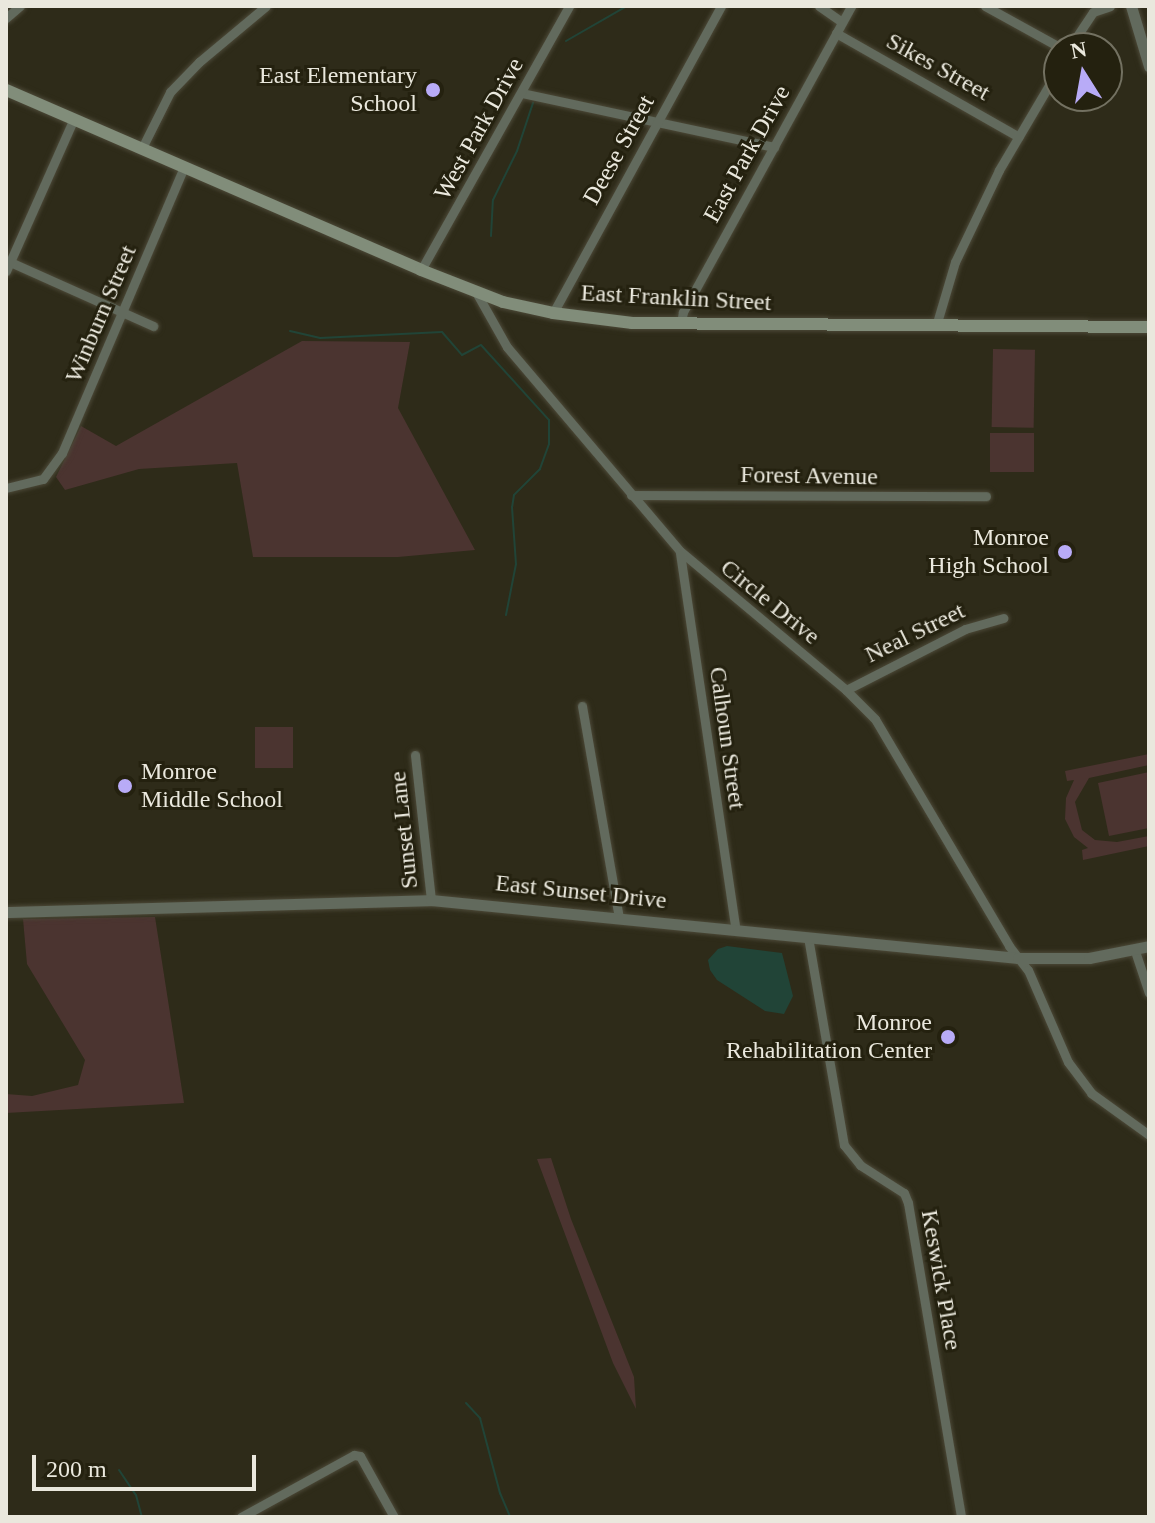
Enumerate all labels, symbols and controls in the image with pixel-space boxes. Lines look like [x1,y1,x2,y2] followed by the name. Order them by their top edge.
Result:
[881,27,995,107] street label: Sikes Street
[1043,32,1123,112] north arrow
[1069,36,1089,64] text: N
[428,53,530,205] street label: West Park Drive
[259,62,417,118] place label: East Elementary School
[424,81,442,99] marker: East Elementary School
[698,81,796,227] street label: East Park Drive
[577,90,661,210] street label: Deese Street
[59,241,143,387] street label: Winburn Street
[580,279,772,317] street label: East Franklin Street
[739,460,879,492] street label: Forest Avenue
[928,524,1049,580] place label: Monroe High School
[1056,543,1074,561] marker: Monroe High School
[715,553,825,651] street label: Circle Drive
[860,597,970,669] street label: Neal Street
[703,665,751,811] street label: Calhoun Street
[141,758,283,814] place label: Monroe Middle School
[384,770,424,890] street label: Sunset Lane
[116,777,134,795] marker: Monroe Middle School
[494,869,668,915] street label: East Sunset Drive
[726,1009,932,1065] place label: Monroe Rehabilitation Center
[939,1028,957,1046] marker: Monroe Rehabilitation Center
[914,1208,968,1352] street label: Keswick Place
[36,1439,260,1489] scale bar
[46,1456,107,1482] text: 200 m

